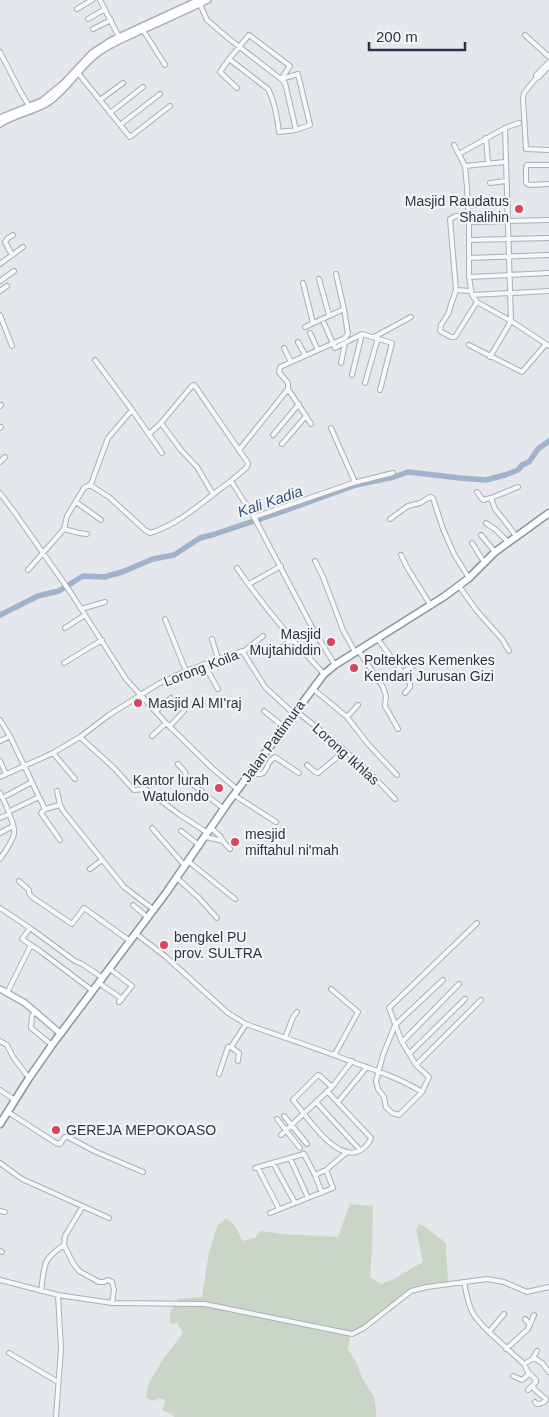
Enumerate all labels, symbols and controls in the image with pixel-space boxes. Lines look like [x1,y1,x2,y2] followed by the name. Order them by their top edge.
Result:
[369,20,465,52] scale bar
[376,28,418,45] text: 200 m
[405,193,509,225] place label: Masjid Raudatus Shalihin
[513,203,525,215] marker: Masjid Raudatus Shalihin
[235,482,305,520] water label: Kali Kadia
[249,626,321,658] place label: Masjid Mujtahiddin
[325,636,337,648] marker: Masjid Mujtahiddin
[161,646,241,690] street label: Lorong Koila
[364,652,495,684] place label: Poltekkes Kemenkes Kendari Jurusan Gizi
[348,662,360,674] marker: Poltekkes Kemenkes Kendari Jurusan Gizi
[148,695,242,711] place label: Masjid Al MI'raj
[132,697,144,709] marker: Masjid Al MI'raj
[238,697,308,785] street label: Jalan Pattimura
[309,720,383,788] street label: Lorong Ikhlas
[133,772,209,804] place label: Kantor lurah Watulondo
[213,782,225,794] marker: Kantor lurah Watulondo
[245,826,339,858] place label: mesjid miftahul ni'mah
[229,836,241,848] marker: mesjid miftahul ni'mah
[174,929,263,961] place label: bengkel PU prov. SULTRA
[158,939,170,951] marker: bengkel PU prov. SULTRA
[66,1122,216,1138] place label: GEREJA MEPOKOASO
[50,1124,62,1136] marker: GEREJA MEPOKOASO

